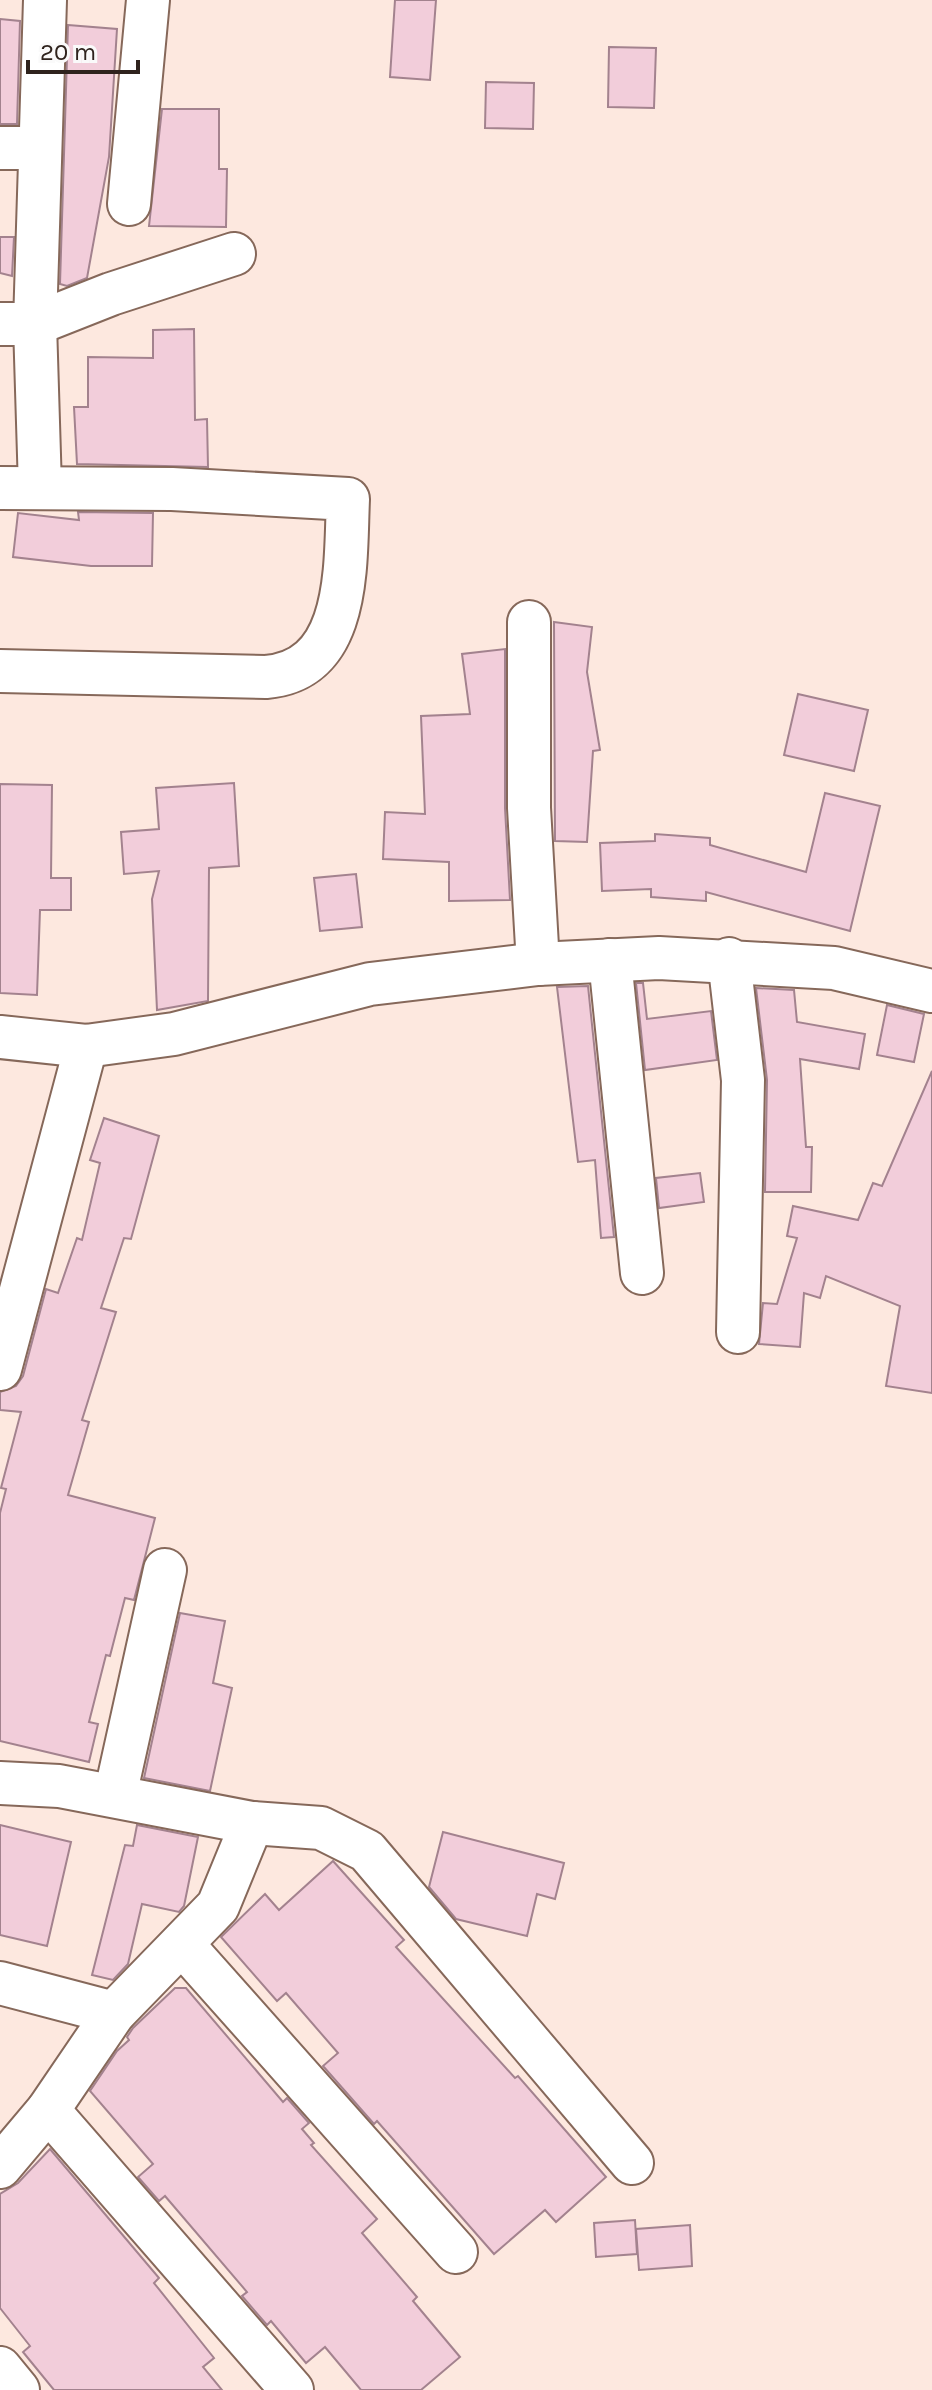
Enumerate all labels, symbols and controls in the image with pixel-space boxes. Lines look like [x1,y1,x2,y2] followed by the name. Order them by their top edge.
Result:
[28,24,138,74] scale bar
[40,38,96,66] text: 20 m

